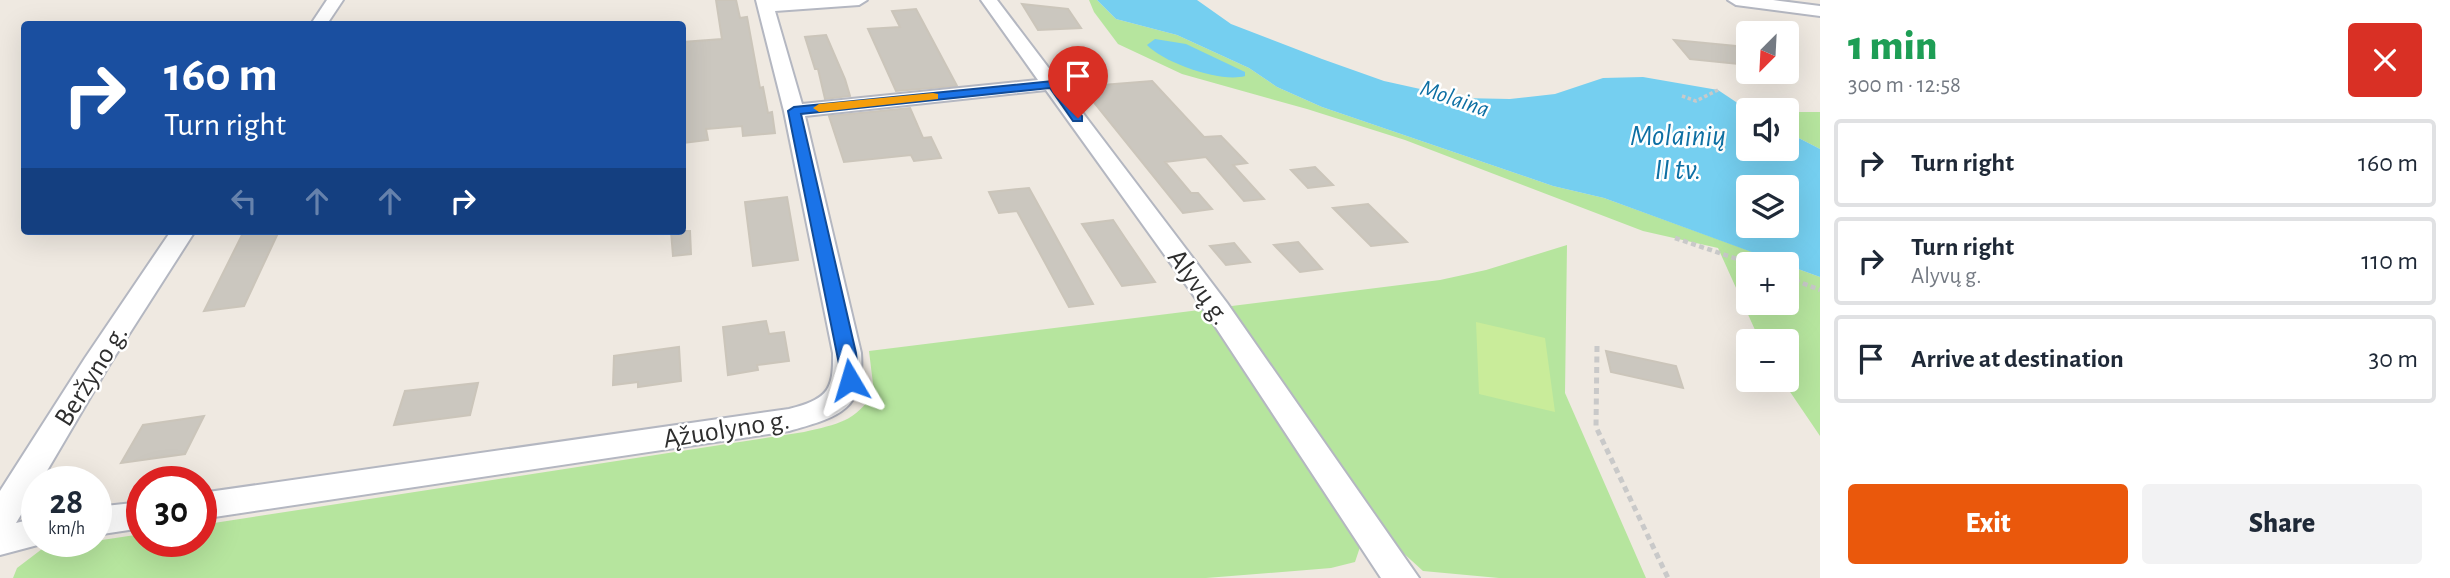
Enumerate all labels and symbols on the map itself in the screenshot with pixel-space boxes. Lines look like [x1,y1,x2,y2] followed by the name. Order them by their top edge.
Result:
[1736,21,1799,84] north arrow
[1048,46,1108,118] pin
[1417,76,1492,122] water label: Molaina
[1630,121,1726,185] water label: Molainių II tv.
[1162,244,1235,330] street label: Alyvų g.
[50,321,134,431] street label: Beržyno g.
[813,343,887,417] position arrow
[661,406,791,454] street label: Ąžuolyno g.
[126,466,217,557] speed limit sign: 30

